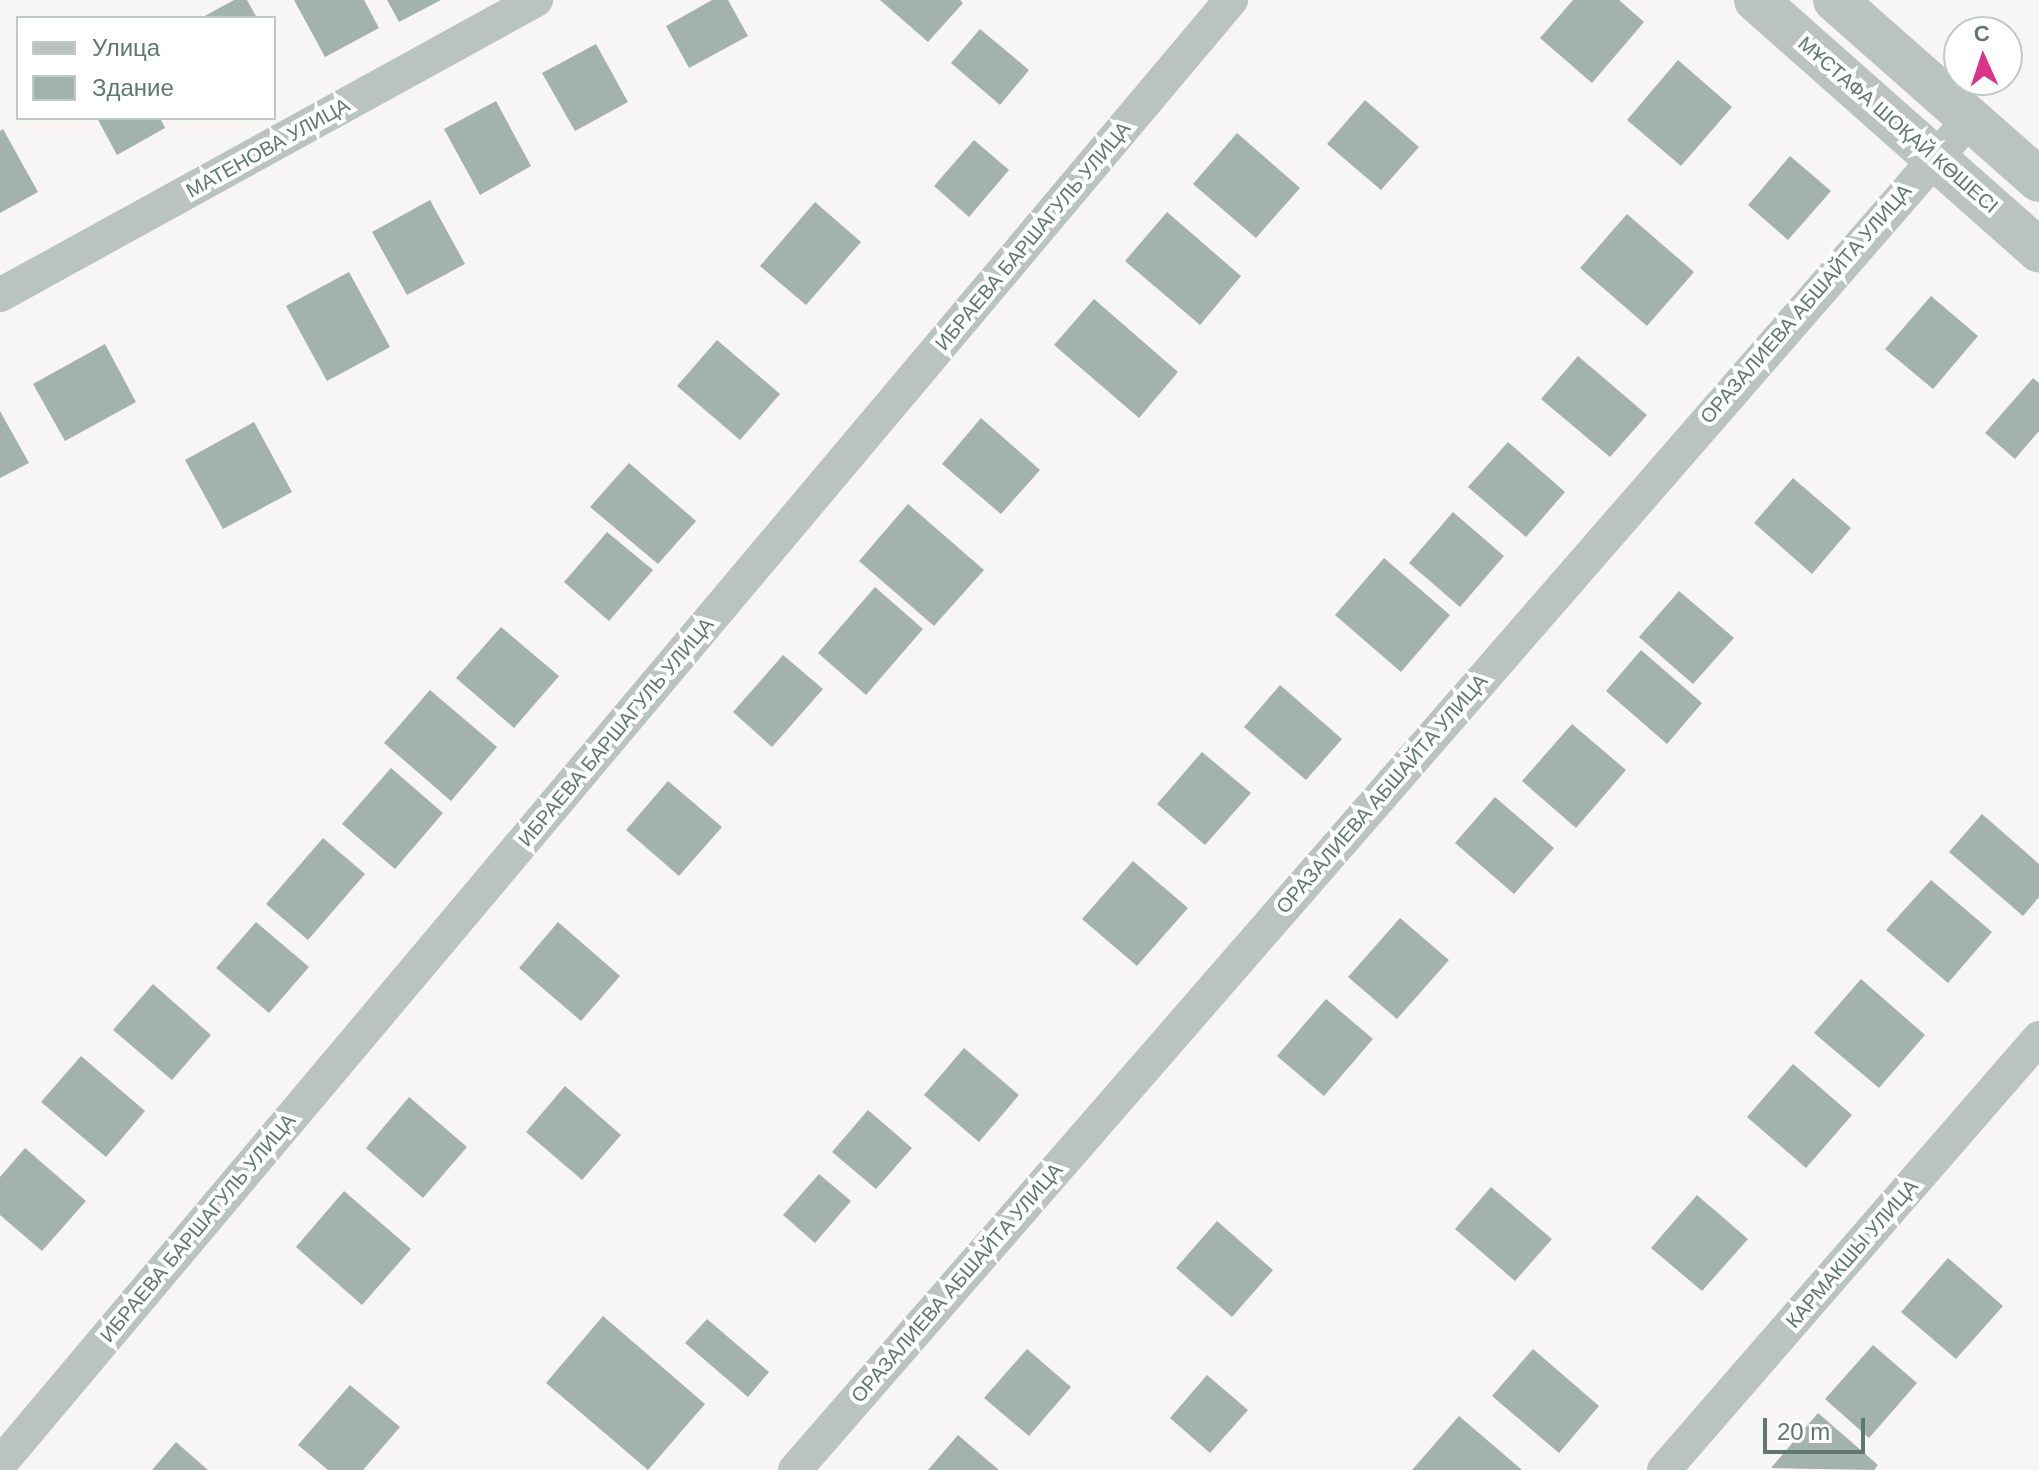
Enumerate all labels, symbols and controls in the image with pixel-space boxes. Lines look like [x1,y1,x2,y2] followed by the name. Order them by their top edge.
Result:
[16,16,276,120] legend
[1943,16,2023,96] north arrow
[1793,32,2003,218] street label: МҰСТАФА ШОҚАЙ КӨШЕСІ
[92,34,160,61] text: Улица
[92,74,174,101] text: Здание
[182,93,354,203] street label: МАТЕНОВА УЛИЦА
[930,117,1136,355] street label: ИБРАЕВА БАРШАГУЛЬ УЛИЦА
[1695,179,1917,429] street label: ОРАЗАЛИЕВА АБШАЙТА УЛИЦА
[513,613,719,851] street label: ИБРАЕВА БАРШАГУЛЬ УЛИЦА
[1271,669,1493,919] street label: ОРАЗАЛИЕВА АБШАЙТА УЛИЦА
[95,1109,301,1347] street label: ИБРАЕВА БАРШАГУЛЬ УЛИЦА
[846,1158,1068,1408] street label: ОРАЗАЛИЕВА АБШАЙТА УЛИЦА
[1781,1175,1923,1333] street label: КАРМАКШЫ УЛИЦА
[1767,1402,1869,1452] scale bar
[1777,1418,1830,1445] text: 20 m

